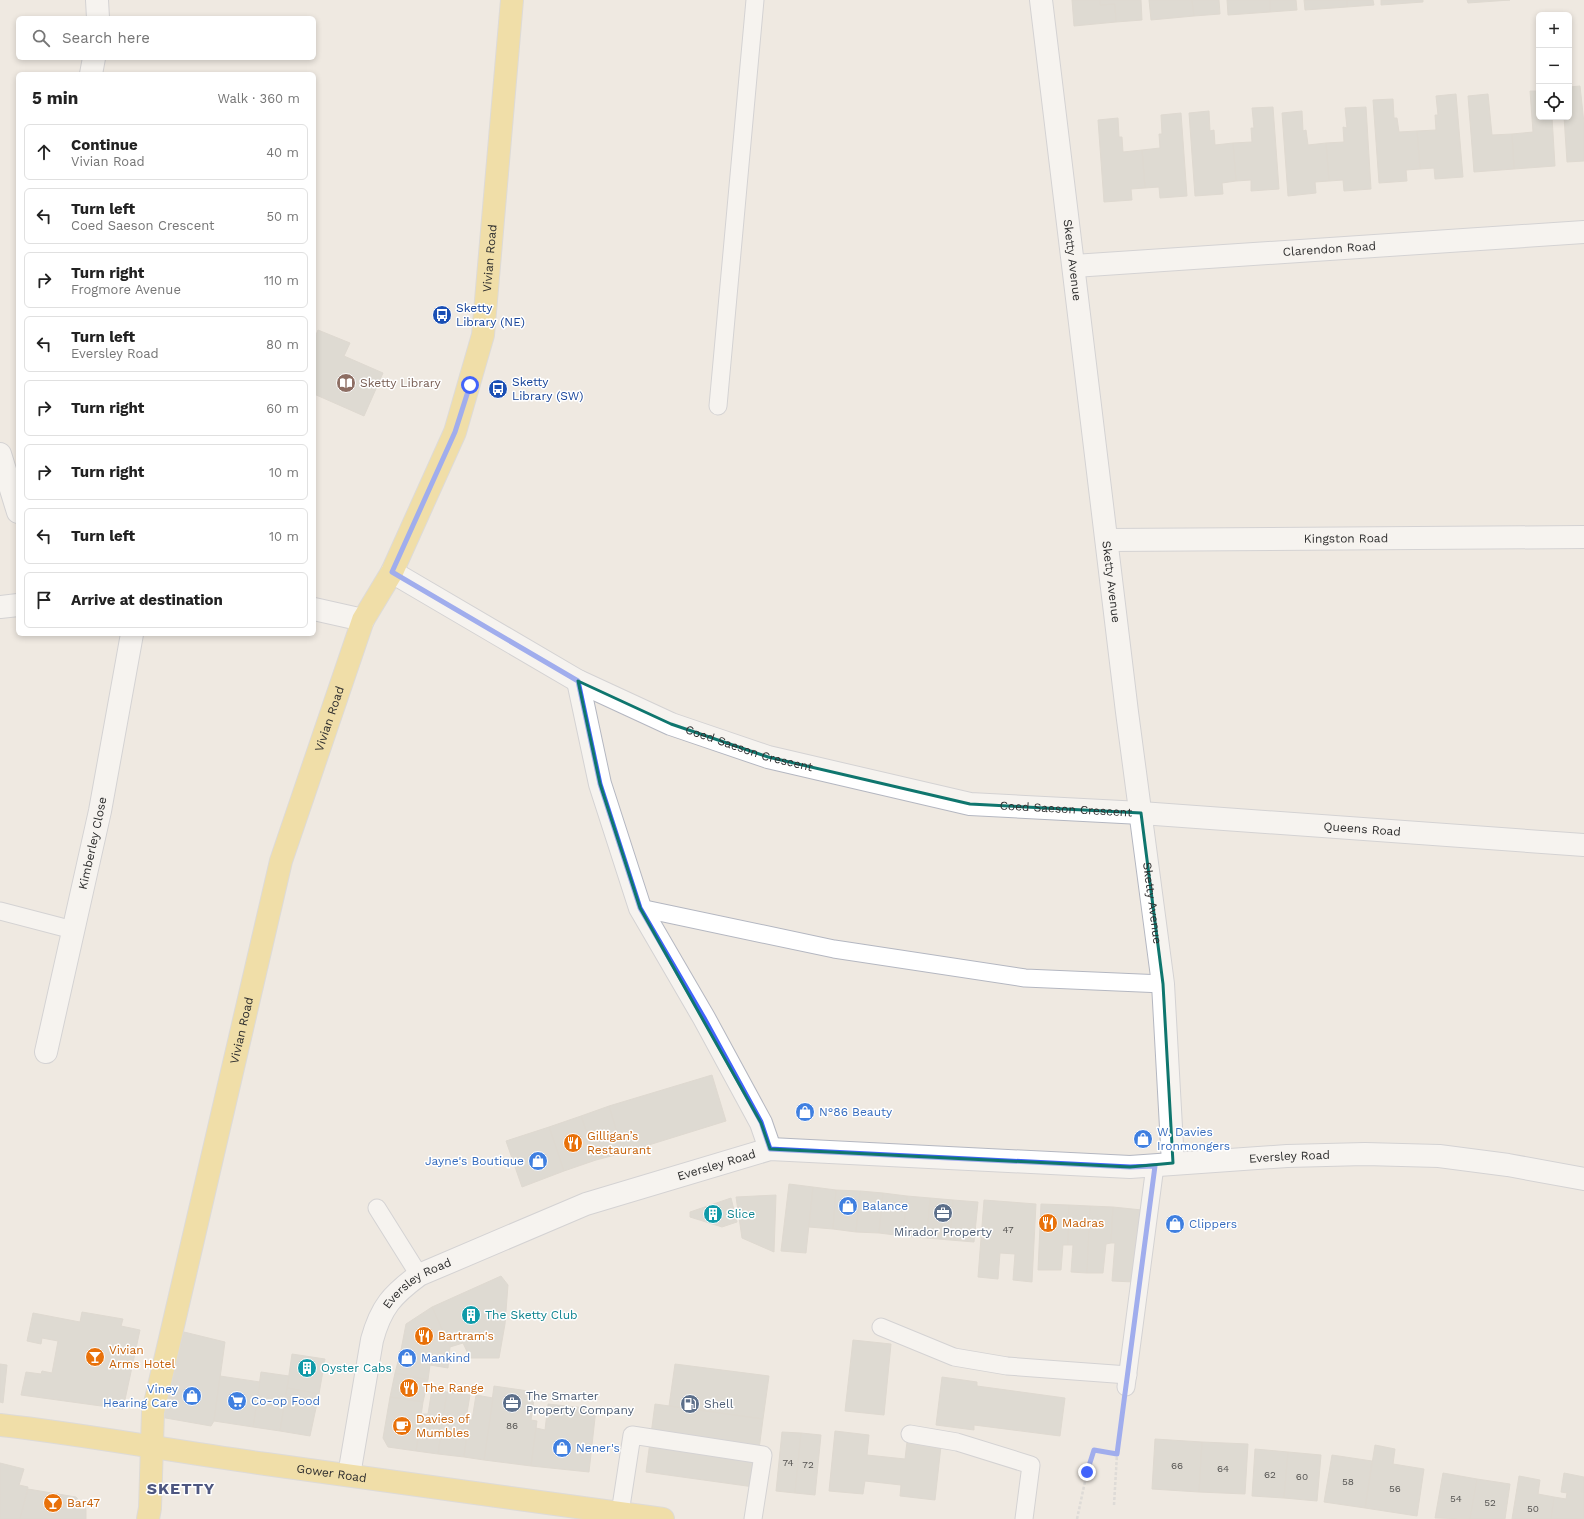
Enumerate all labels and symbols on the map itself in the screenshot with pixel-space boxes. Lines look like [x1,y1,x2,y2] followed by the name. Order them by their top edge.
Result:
[1061,218,1084,302] street label: Sketty Avenue
[480,224,500,293] street label: Vivian Road
[1282,239,1376,259] street label: Clarendon Road
[456,301,525,329] place label: Sketty Library (NE)
[431,304,453,326] bus stop icon: Sketty Library (NE)
[335,372,357,394] library icon: Sketty Library
[512,375,584,403] place label: Sketty Library (SW)
[360,376,442,390] place label: Sketty Library
[461,376,479,394] route start
[487,378,509,400] bus stop icon: Sketty Library (SW)
[1304,531,1388,546] street label: Kingston Road
[1099,540,1123,624] street label: Sketty Avenue
[312,684,347,753] street label: Vivian Road
[684,722,814,774] street label: Coed Saeson Crescent
[76,796,109,891] street label: Kimberley Close
[999,799,1133,820] street label: Coed Saeson Crescent
[1323,819,1401,839] street label: Queens Road
[1140,861,1165,945] street label: Sketty Avenue
[227,996,256,1065] street label: Vivian Road
[794,1101,816,1123] shop icon: N°86 Beauty
[819,1105,893,1119] place label: N°86 Beauty
[1157,1125,1230,1153] place label: W. Davies Ironmongers
[1132,1128,1154,1150] shop icon: W. Davies Ironmongers
[587,1129,651,1157] place label: Gilligan’s Restaurant
[562,1132,584,1154] restaurant icon: Gilligan’s Restaurant
[676,1147,757,1183] street label: Eversley Road
[1248,1148,1330,1166] street label: Eversley Road
[527,1150,549,1172] shop icon: Jayne's Boutique
[425,1154,524,1168] place label: Jayne's Boutique
[837,1195,859,1217] shop icon: Balance
[862,1199,908,1213] place label: Balance
[932,1202,954,1224] office icon: Mirador Property
[702,1203,724,1225] building icon: Slice
[727,1207,755,1221] place label: Slice
[1037,1212,1059,1234] restaurant icon: Madras
[1164,1213,1186,1235] shop icon: Clippers
[1062,1216,1104,1230] place label: Madras
[1189,1217,1237,1231] place label: Clippers
[1002,1224,1014,1235] house number: 47
[894,1225,993,1239] place label: Mirador Property
[380,1255,453,1311] street label: Eversley Road
[460,1304,482,1326] building icon: The Sketty Club
[485,1308,578,1322] place label: The Sketty Club
[413,1325,435,1347] restaurant icon: Bartram's
[438,1329,494,1343] place label: Bartram's
[109,1343,175,1371] place label: Vivian Arms Hotel
[84,1346,106,1368] bar icon: Vivian Arms Hotel
[396,1347,418,1369] shop icon: Mankind
[421,1351,470,1365] place label: Mankind
[296,1357,318,1379] building icon: Oyster Cabs
[321,1361,392,1375] place label: Oyster Cabs
[398,1377,420,1399] restaurant icon: The Range
[423,1381,484,1395] place label: The Range
[103,1382,179,1410] place label: Viney Hearing Care
[181,1385,203,1407] shop icon: Viney Hearing Care
[526,1389,635,1417] place label: The Smarter Property Company
[226,1390,248,1412] supermarket icon: Co-op Food
[501,1392,523,1414] office icon: The Smarter Property Company
[679,1393,701,1415] fuel station icon: Shell
[251,1394,320,1408] place label: Co-op Food
[704,1397,734,1411] place label: Shell
[416,1412,470,1440] place label: Davies of Mumbles
[391,1415,413,1437] cafe icon: Davies of Mumbles
[506,1420,518,1431] house number: 86
[551,1437,573,1459] shop icon: Nener's
[576,1441,620,1455] place label: Nener's
[782,1457,794,1468] house number: 74
[802,1459,814,1470] house number: 72
[1171,1460,1183,1471] house number: 66
[296,1461,368,1485] street label: Gower Road
[1078,1463,1096,1481] route end
[1217,1463,1229,1474] house number: 64
[1264,1469,1276,1480] house number: 62
[1296,1471,1308,1482] house number: 60
[1342,1476,1354,1487] house number: 58
[147,1479,215,1498] district label: SKETTY
[1389,1483,1401,1494] house number: 56
[42,1492,64,1514] bar icon: Bar47
[1450,1493,1462,1504] house number: 54
[67,1496,100,1510] place label: Bar47
[1484,1497,1496,1508] house number: 52
[1527,1503,1539,1514] house number: 50

